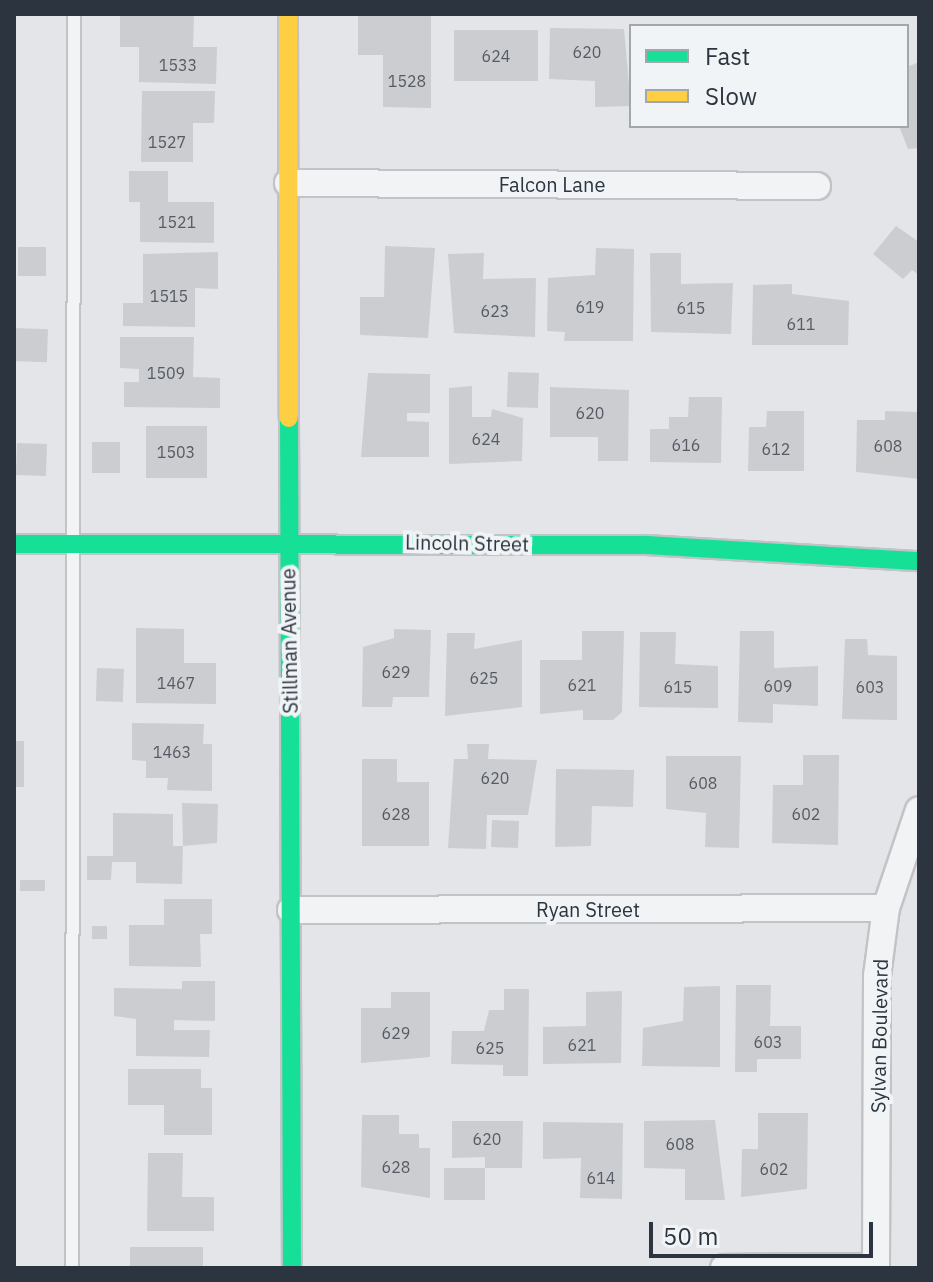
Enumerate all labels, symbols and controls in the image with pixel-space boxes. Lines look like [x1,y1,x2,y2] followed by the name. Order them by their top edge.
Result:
[629,24,909,128] legend
[705,40,750,72] text: Fast
[573,42,601,62] house number: 620
[482,46,510,66] house number: 624
[159,55,197,75] house number: 1533
[388,71,426,91] house number: 1528
[705,80,757,112] text: Slow
[148,132,186,152] house number: 1527
[499,172,605,196] street label: Falcon Lane
[158,212,196,232] house number: 1521
[150,286,188,306] house number: 1515
[576,297,604,317] house number: 619
[677,298,705,318] house number: 615
[481,301,509,321] house number: 623
[787,314,815,334] house number: 611
[147,363,185,383] house number: 1509
[576,403,604,423] house number: 620
[472,429,500,449] house number: 624
[672,435,700,455] house number: 616
[874,436,902,456] house number: 608
[762,439,790,459] house number: 612
[157,442,195,462] house number: 1503
[405,530,529,556] street label: Lincoln Street
[276,568,302,714] street label: Stillman Avenue
[382,662,410,682] house number: 629
[470,668,498,688] house number: 625
[157,673,195,693] house number: 1467
[568,675,596,695] house number: 621
[764,676,792,696] house number: 609
[664,677,692,697] house number: 615
[856,677,884,697] house number: 603
[153,742,191,762] house number: 1463
[481,768,509,788] house number: 620
[689,773,717,793] house number: 608
[382,804,410,824] house number: 628
[792,804,820,824] house number: 602
[536,897,640,921] street label: Ryan Street
[866,959,892,1113] street label: Sylvan Boulevard
[382,1023,410,1043] house number: 629
[754,1032,782,1052] house number: 603
[568,1035,596,1055] house number: 621
[476,1038,504,1058] house number: 625
[473,1129,501,1149] house number: 620
[666,1134,694,1154] house number: 608
[382,1157,410,1177] house number: 628
[760,1159,788,1179] house number: 602
[587,1168,615,1188] house number: 614
[653,1206,877,1256] scale bar
[663,1220,718,1252] text: 50 m

